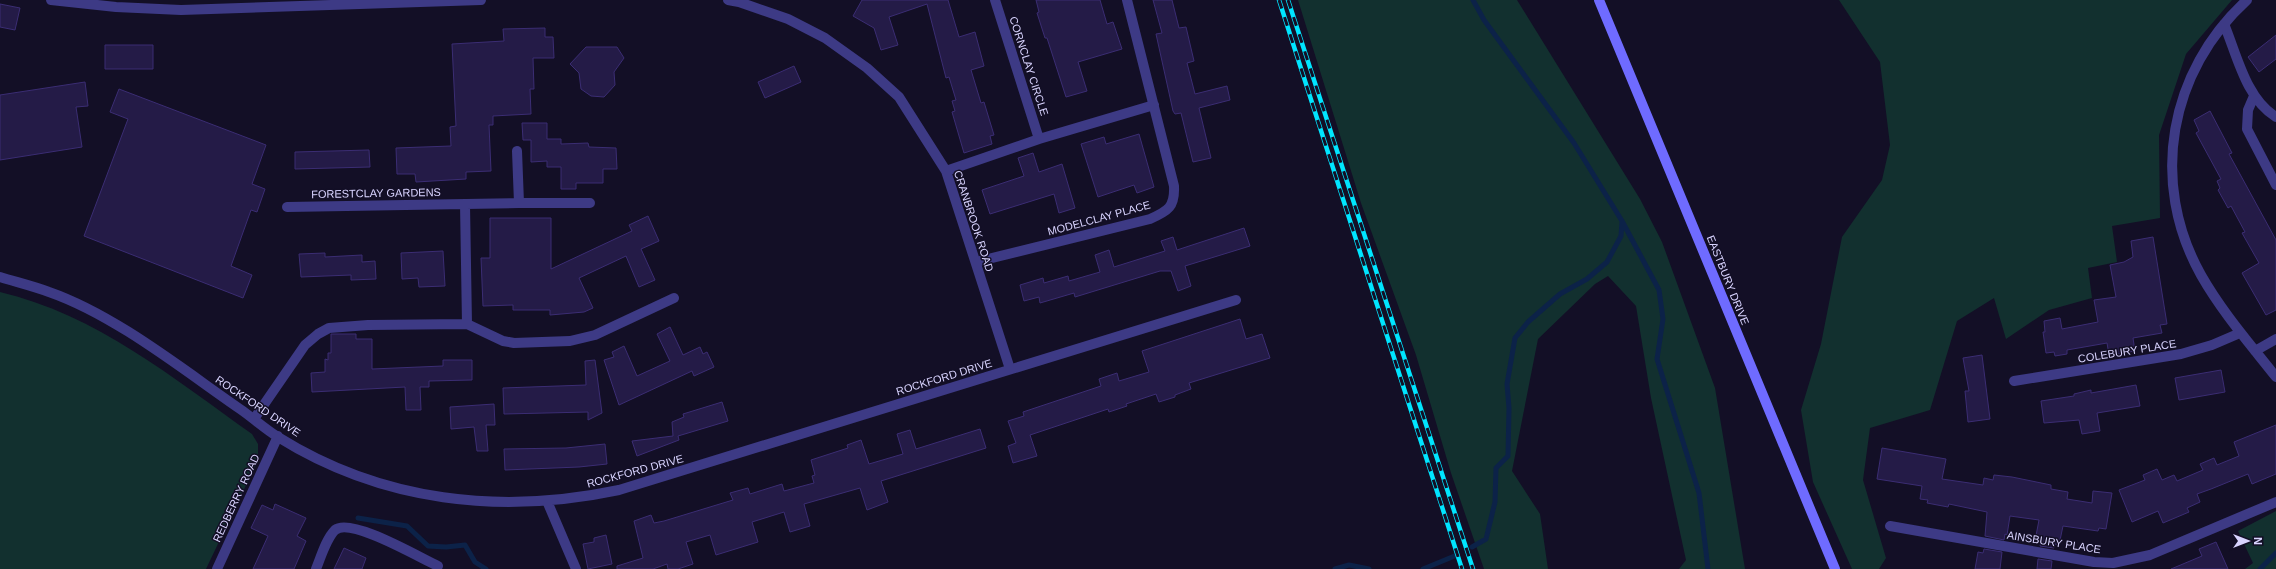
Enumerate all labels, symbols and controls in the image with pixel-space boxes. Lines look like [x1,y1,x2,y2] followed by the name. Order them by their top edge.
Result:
[1007,15,1051,117] street label: CORNCLAY CIRCLE
[952,169,996,273] street label: CRANBROOK ROAD
[311,186,441,200] street label: FORESTCLAY GARDENS
[1046,198,1152,238] street label: MODELCLAY PLACE
[1705,233,1751,327] street label: EASTBURY DRIVE
[2077,337,2177,365] street label: COLEBURY PLACE
[895,357,993,397] street label: ROCKFORD DRIVE
[213,373,303,439] street label: ROCKFORD DRIVE
[210,452,262,544] street label: REDBERRY ROAD
[585,452,685,490] street label: ROCKFORD DRIVE
[2228,521,2268,561] north arrow
[2006,529,2102,555] street label: AINSBURY PLACE
[2252,537,2264,545] text: N

